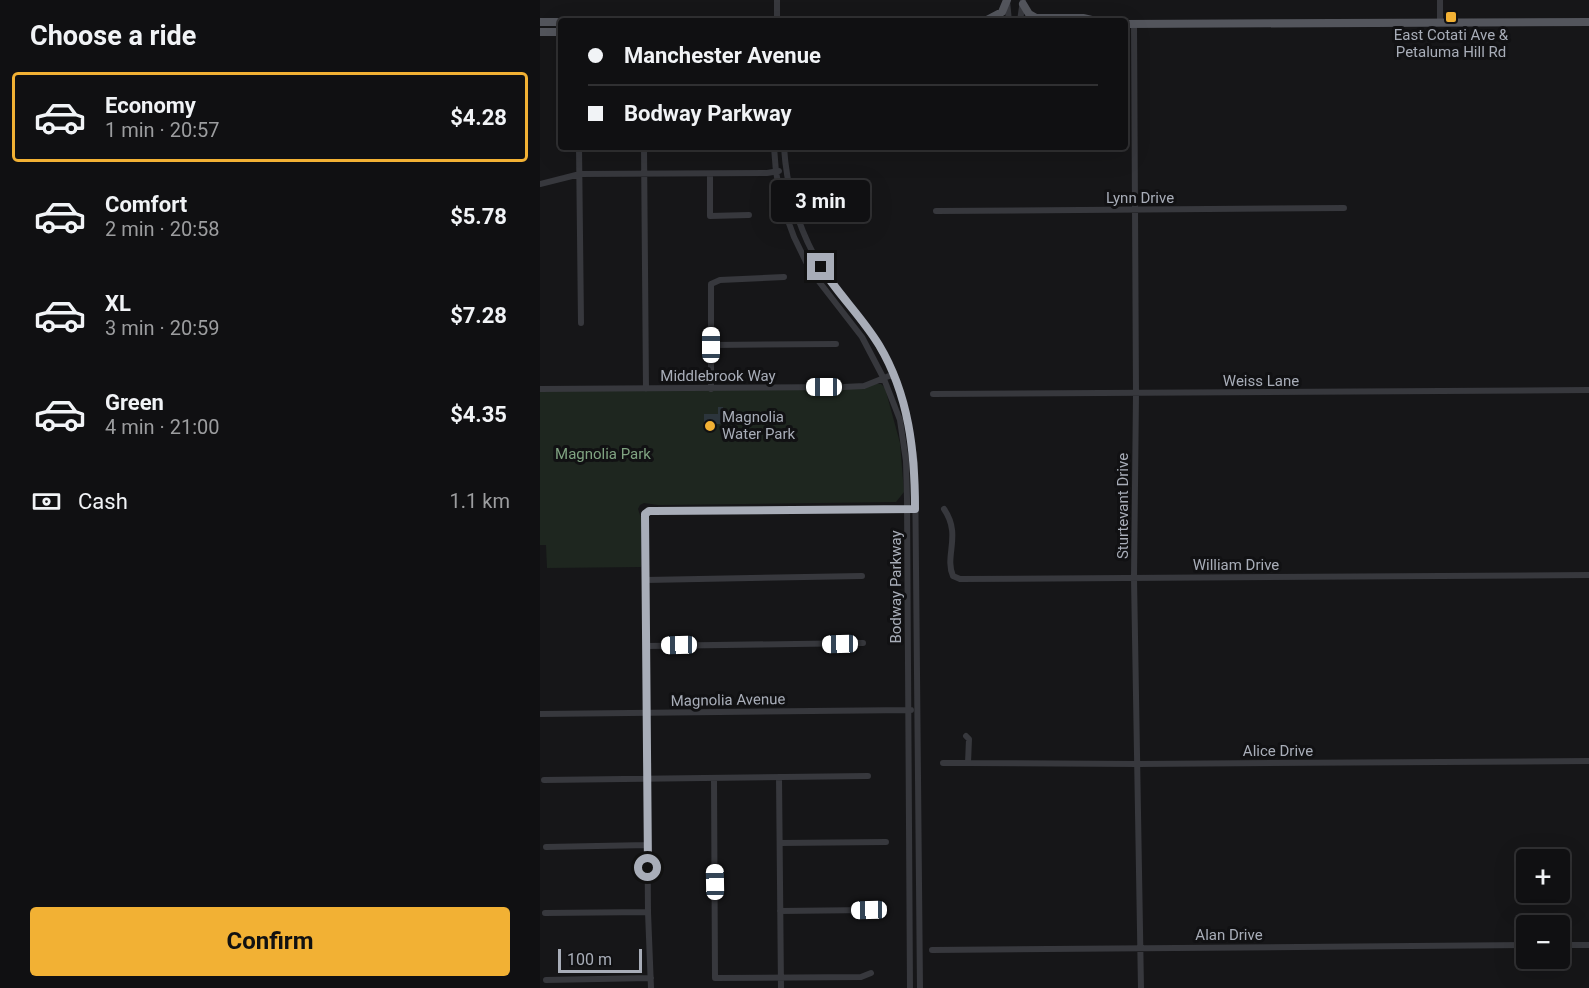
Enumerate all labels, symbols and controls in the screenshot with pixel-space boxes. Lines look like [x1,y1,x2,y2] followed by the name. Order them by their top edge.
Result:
[1444,10,1458,24] marker: East Cotati Ave & Petaluma Hill Rd
[30,20,196,52] text: Choose a ride
[1394,26,1509,61] place label: East Cotati Ave & Petaluma Hill Rd
[624,43,821,68] text: Manchester Avenue
[33,90,87,144] icon: car
[105,93,196,118] text: Economy
[624,101,792,126] text: Bodway Parkway
[450,105,507,130] text: $4.28
[105,118,220,142] text: 1 min · 20:57
[772,180,870,222] callout: 3 min
[33,189,87,243] icon: car
[795,189,846,213] text: 3 min
[1106,189,1174,207] street label: Lynn Drive
[105,192,187,217] text: Comfort
[450,204,507,229] text: $5.78
[105,217,220,241] text: 2 min · 20:58
[807,253,834,280] route end
[33,288,87,342] icon: car
[105,291,131,316] text: XL
[450,303,507,328] text: $7.28
[105,316,220,340] text: 3 min · 20:59
[702,327,720,363] car
[660,367,776,385] street label: Middlebrook Way
[1223,372,1299,390] street label: Weiss Lane
[806,378,842,396] car
[33,387,87,441] icon: car
[105,390,164,415] text: Green
[450,402,507,427] text: $4.35
[722,408,796,443] place label: Magnolia Water Park
[105,415,220,439] text: 4 min · 21:00
[703,419,717,433] marker: Magnolia Water Park
[555,445,651,463] park label: Magnolia Park
[1114,453,1132,559] street label: Sturtevant Drive
[30,485,63,518] icon: cash
[78,489,128,514] text: Cash
[450,489,510,513] text: 1.1 km
[887,530,905,644] street label: Bodway Parkway
[1193,556,1279,574] street label: William Drive
[822,635,858,653] car
[661,636,697,654] car
[670,690,786,710] street label: Magnolia Avenue
[1243,742,1313,760] street label: Alice Drive
[1516,849,1570,969] map controls
[1516,849,1570,903] button: +
[634,854,661,881] route start
[706,864,724,900] car
[851,901,887,919] car
[30,907,510,976] button: Confirm
[1516,915,1570,969] button: −
[1195,926,1263,944] street label: Alan Drive
[558,946,642,974] scale bar
[567,950,612,969] text: 100 m

